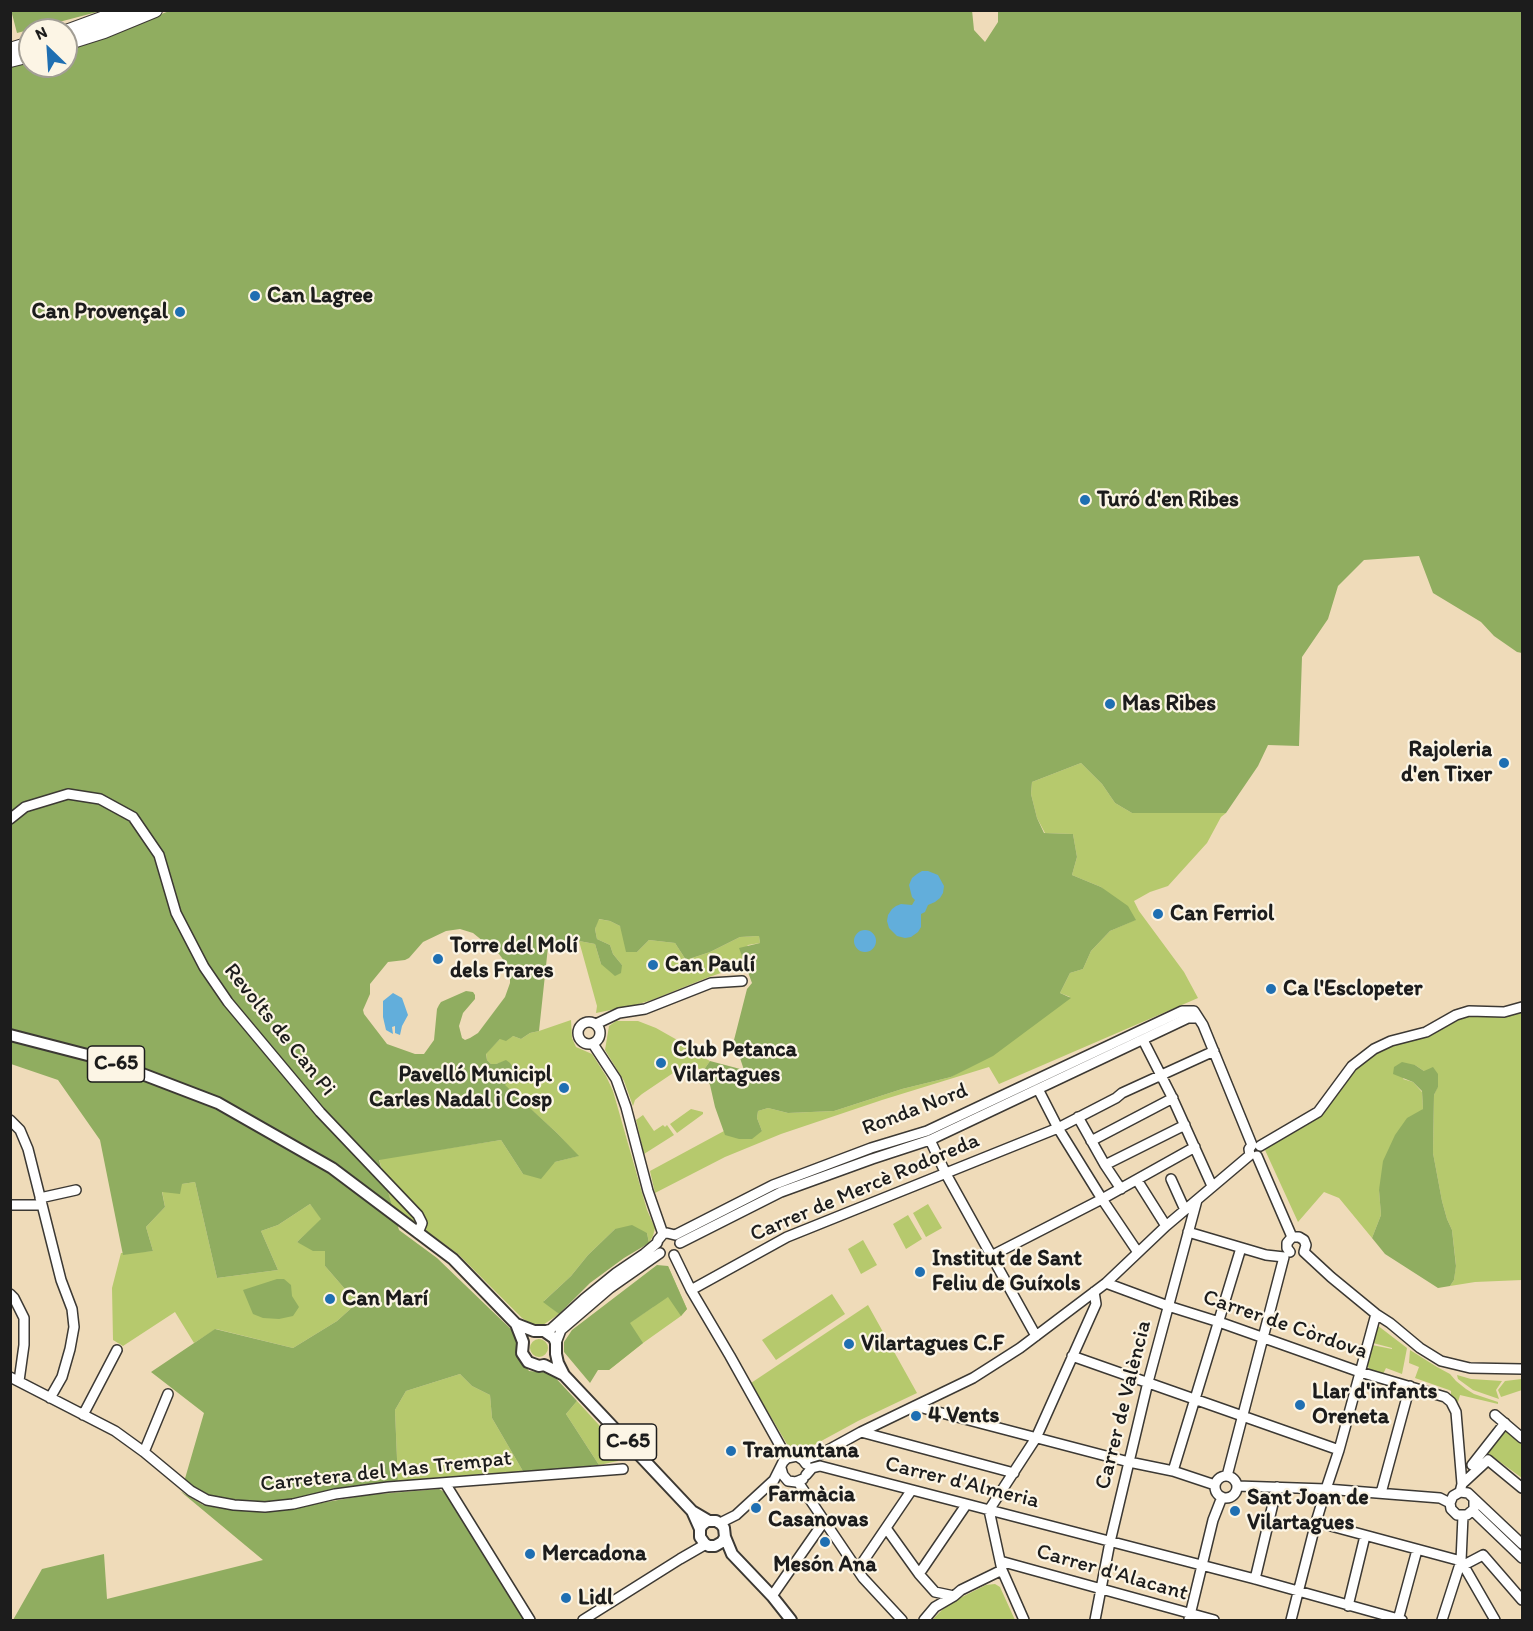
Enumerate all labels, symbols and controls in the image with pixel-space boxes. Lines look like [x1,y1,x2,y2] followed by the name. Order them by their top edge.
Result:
[18,18,78,78] north arrow
[32,22,50,44] text: N
[267,283,373,309] place label: Can Lagree
[248,289,262,303] marker: Can Lagree
[31,299,168,325] place label: Can Provençal
[173,305,187,319] marker: Can Provençal
[1097,487,1239,513] place label: Turó d'en Ribes
[1078,493,1092,507] marker: Turó d'en Ribes
[1122,691,1216,717] place label: Mas Ribes
[1103,697,1117,711] marker: Mas Ribes
[1401,737,1492,788] place label: Rajoleria d'en Tixer
[1497,756,1511,770] marker: Rajoleria d'en Tixer
[1170,901,1274,927] place label: Can Ferriol
[1151,907,1165,921] marker: Can Ferriol
[450,933,578,984] place label: Torre del Molí dels Frares
[431,952,445,966] marker: Torre del Molí dels Frares
[665,952,755,978] place label: Can Paulí
[217,958,341,1102] street label: Revolts de Can Pi
[646,958,660,972] marker: Can Paulí
[1283,976,1423,1002] place label: Ca l'Esclopeter
[1264,982,1278,996] marker: Ca l'Esclopeter
[673,1037,797,1088] place label: Club Petanca Vilartagues
[88,1046,144,1082] road number: C-65
[654,1056,668,1070] marker: Club Petanca Vilartagues
[369,1062,552,1114] place label: Pavelló Municipl Carles Nadal i Cosp
[858,1078,972,1142] street label: Ronda Nord
[557,1081,571,1095] marker: Pavelló Municipl Carles Nadal i Cosp
[746,1128,984,1248] street label: Carrer de Mercè Rodoreda
[932,1246,1082,1298] place label: Institut de Sant Feliu de Guíxols
[913,1265,927,1279] marker: Institut de Sant Feliu de Guíxols
[1199,1284,1371,1366] street label: Carrer de Còrdova
[342,1286,428,1312] place label: Can Marí
[323,1292,337,1306] marker: Can Marí
[1090,1318,1158,1492] street label: Carrer de València
[861,1331,1004,1357] place label: Vilartagues C.F
[842,1337,856,1351] marker: Vilartagues C.F
[1312,1379,1437,1430] place label: Llar d'infants Oreneta
[1293,1398,1307,1412] marker: Llar d'infants Oreneta
[928,1403,999,1429] place label: 4 Vents
[909,1409,923,1423] marker: 4 Vents
[600,1424,656,1460] road number: C-65
[743,1438,859,1464] place label: Tramuntana
[724,1444,738,1458] marker: Tramuntana
[259,1446,513,1498] street label: Carretera del Mas Trempat
[882,1451,1042,1515] street label: Carrer d'Almeria
[768,1482,869,1534] place label: Farmàcia Casanovas
[1247,1485,1369,1536] place label: Sant Joan de Vilartagues
[749,1501,763,1515] marker: Farmàcia Casanovas
[1228,1504,1242,1518] marker: Sant Joan de Vilartagues
[818,1535,832,1549] marker: Mesón Ana
[1033,1539,1191,1607] street label: Carrer d'Alacant
[542,1541,646,1567] place label: Mercadona
[523,1547,537,1561] marker: Mercadona
[773,1552,877,1578] place label: Mesón Ana
[578,1585,613,1611] place label: Lidl
[559,1591,573,1605] marker: Lidl

